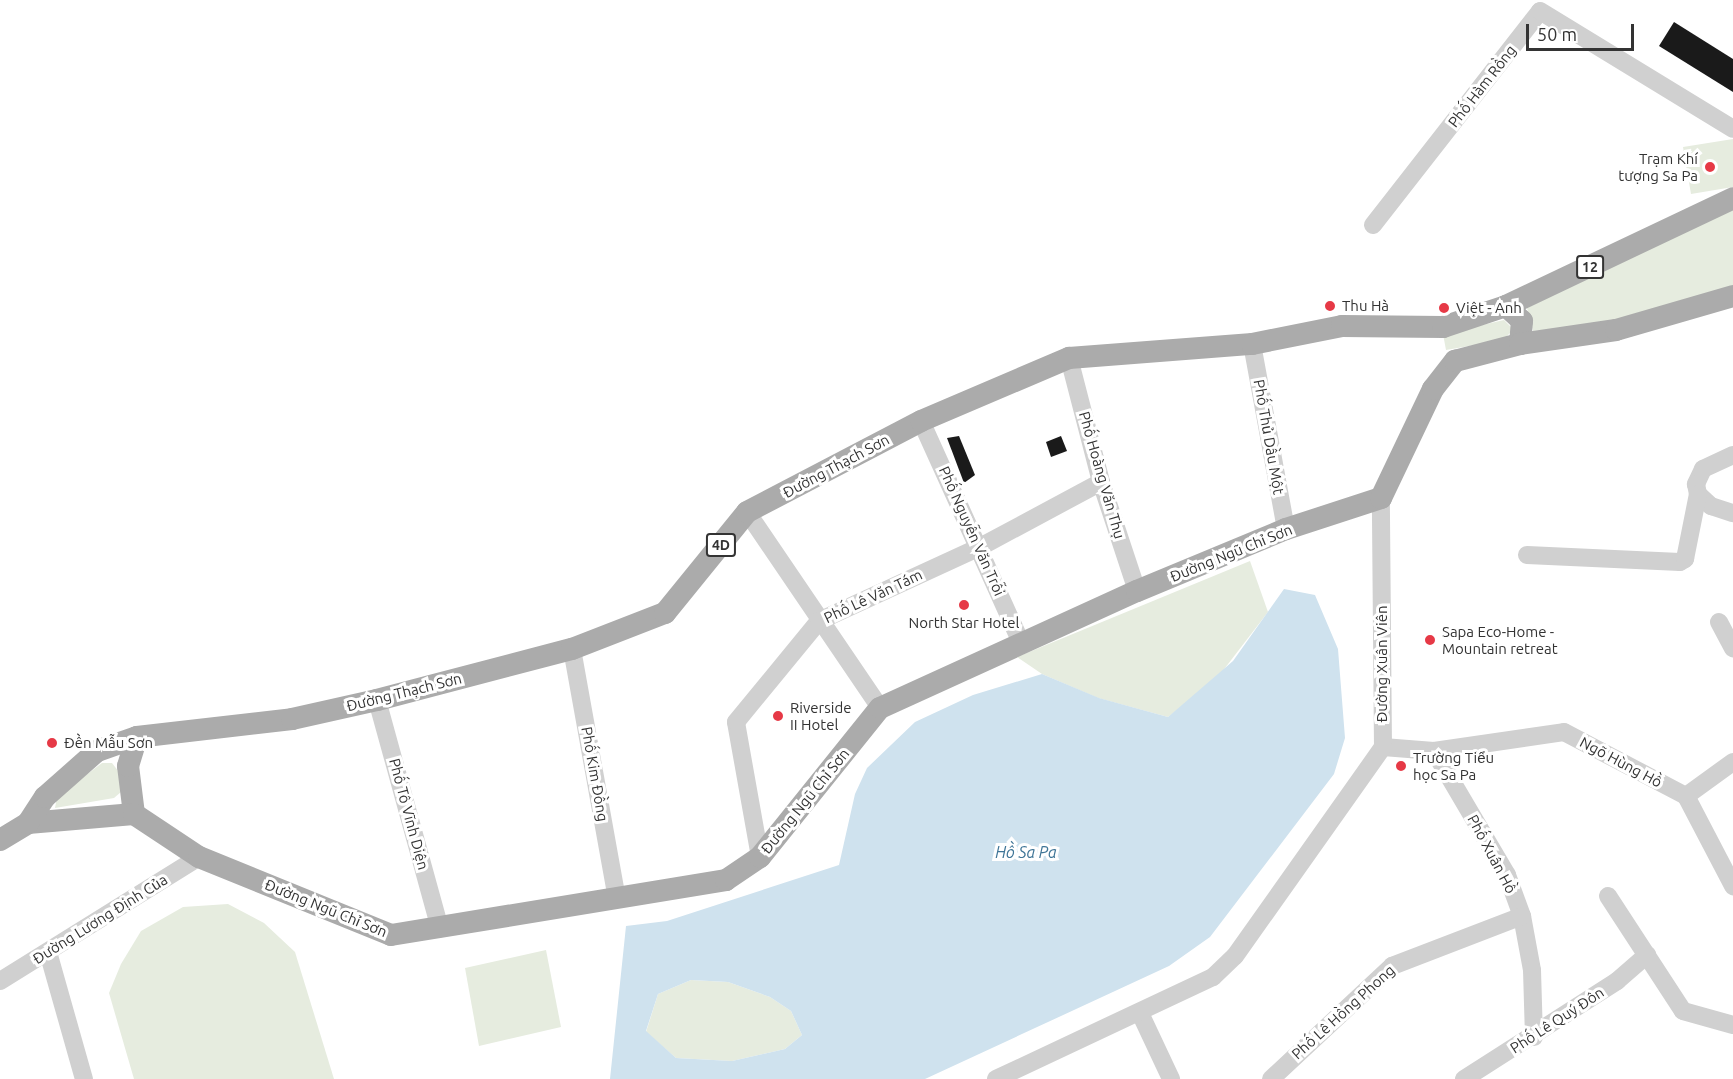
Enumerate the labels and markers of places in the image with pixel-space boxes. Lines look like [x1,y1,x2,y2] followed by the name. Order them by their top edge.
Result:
[1618,149,1698,184] place label: Trạm Khí tượng Sa Pa
[1703,160,1717,174] marker: Trạm Khí tượng Sa Pa
[1342,297,1389,315] place label: Thu Hà
[1323,299,1337,313] marker: Thu Hà
[1456,299,1522,317] place label: Việt - Anh
[1437,301,1451,315] marker: Việt - Anh
[957,598,971,612] marker: North Star Hotel
[909,614,1019,632] place label: North Star Hotel
[1442,622,1558,657] place label: Sapa Eco-Home - Mountain retreat
[1423,633,1437,647] marker: Sapa Eco-Home - Mountain retreat
[790,698,851,733] place label: Riverside II Hotel
[771,709,785,723] marker: Riverside II Hotel
[64,734,153,752] place label: Đền Mẫu Sơn
[45,736,59,750] marker: Đền Mẫu Sơn
[1413,748,1494,783] place label: Trường Tiểu học Sa Pa
[1394,759,1408,773] marker: Trường Tiểu học Sa Pa

